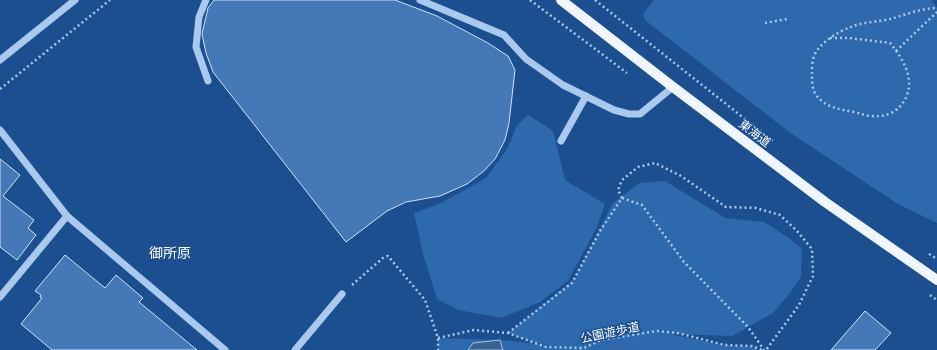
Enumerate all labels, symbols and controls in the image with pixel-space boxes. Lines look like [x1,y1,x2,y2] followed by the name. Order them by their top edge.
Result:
[736,115,774,151] street label: 東海道
[149,243,191,263] district label: 御所原
[579,317,641,347] street label: 公園遊歩道

